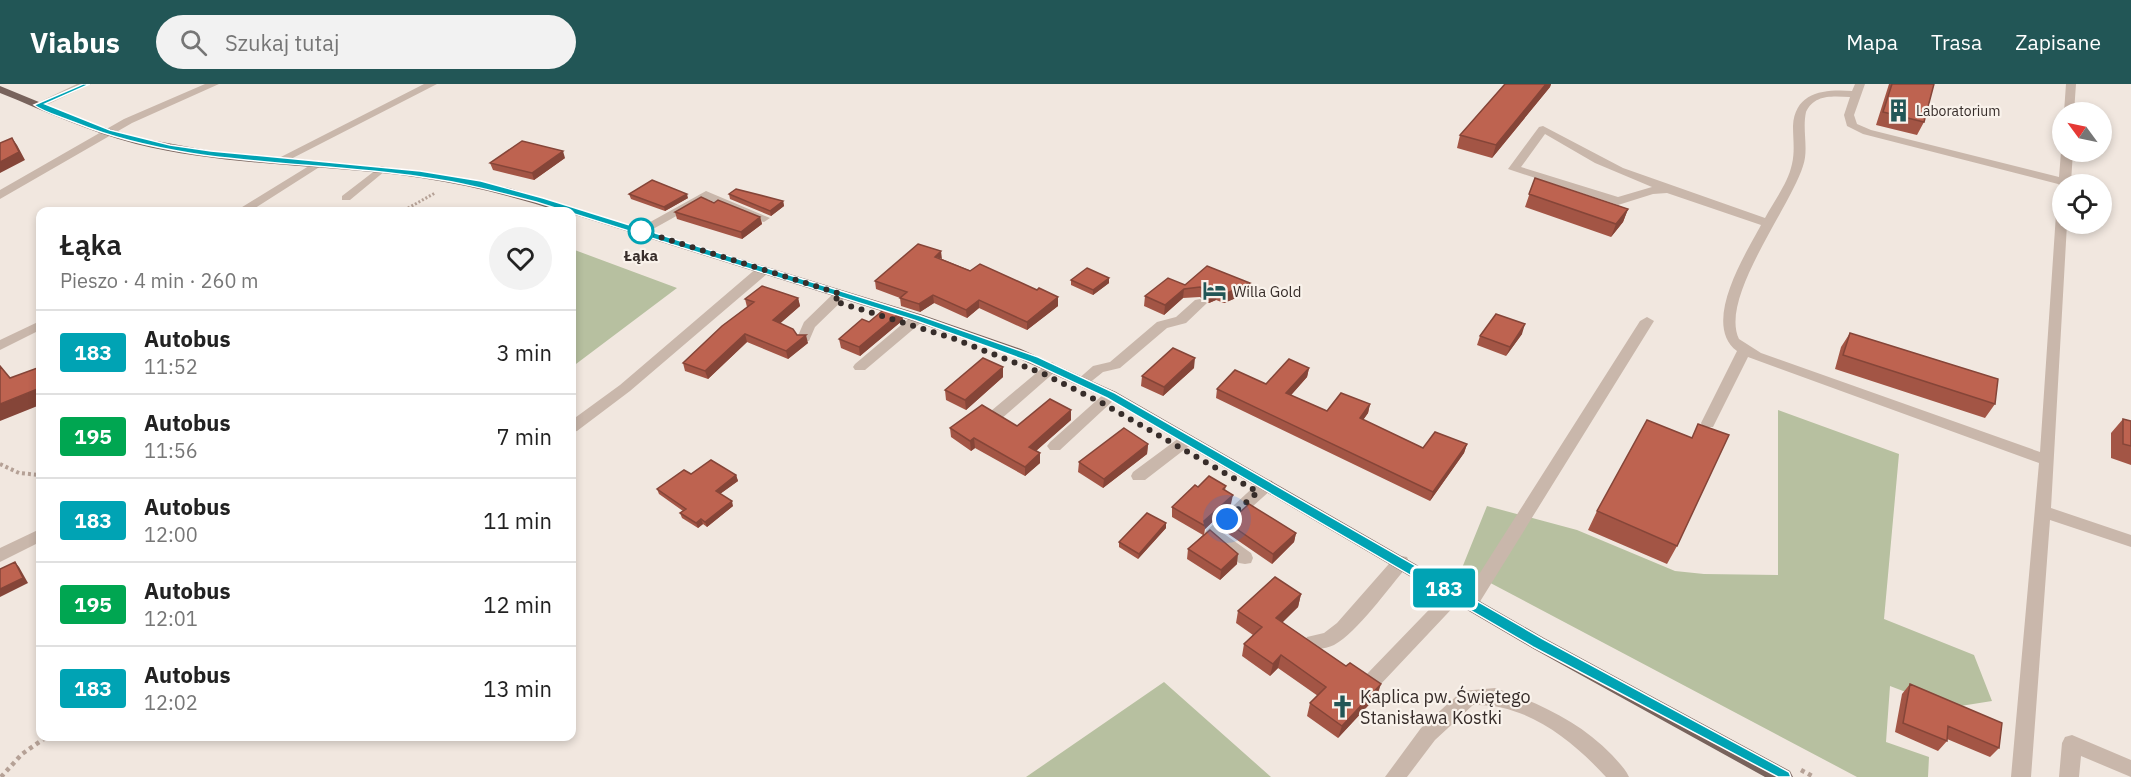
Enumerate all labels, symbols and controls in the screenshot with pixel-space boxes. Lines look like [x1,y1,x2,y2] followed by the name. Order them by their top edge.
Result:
[156,15,576,69] search box
[30,24,120,61] text: Viabus
[177,26,210,59] icon: search
[225,28,340,57] text: Szukaj tutaj
[1846,28,1898,56] text: Mapa
[1931,28,1982,56] text: Trasa
[2015,28,2101,56] text: Zapisane
[1885,98,1911,124] building icon: Laboratorium
[1916,102,2001,120] place label: Laboratorium
[2052,102,2112,162] north arrow
[2052,102,2112,234] map controls
[2052,174,2112,234] button: locate
[628,218,654,244] marker: Łąka
[60,226,122,263] text: Łąka
[489,227,552,290] button: heart
[623,246,658,265] place label: Łąka
[60,267,259,294] text: Pieszo · 4 min · 260 m
[1202,278,1228,304] hotel icon: Willa Gold
[1233,282,1301,301] place label: Willa Gold
[144,324,231,353] text: Autobus
[74,338,112,366] text: 183
[496,338,552,367] text: 3 min
[144,353,198,380] text: 11:52
[144,408,231,437] text: Autobus
[74,422,112,450] text: 195
[496,422,552,451] text: 7 min
[144,437,198,464] text: 11:56
[144,492,231,521] text: Autobus
[1212,504,1242,534] your location
[74,506,112,534] text: 183
[483,506,552,535] text: 11 min
[144,521,198,548] text: 12:00
[1410,568,1478,608] line badge: 183
[1425,574,1463,602] text: 183
[144,576,231,605] text: Autobus
[74,590,112,618] text: 195
[483,590,552,619] text: 12 min
[144,605,198,632] text: 12:01
[144,660,231,689] text: Autobus
[74,674,112,702] text: 183
[483,674,552,703] text: 13 min
[1360,685,1531,729] place label: Kaplica pw. Świętego Stanisława Kostki
[144,689,198,716] text: 12:02
[1329,693,1355,719] church icon: Kaplica pw. Świętego Stanisława Kostki

